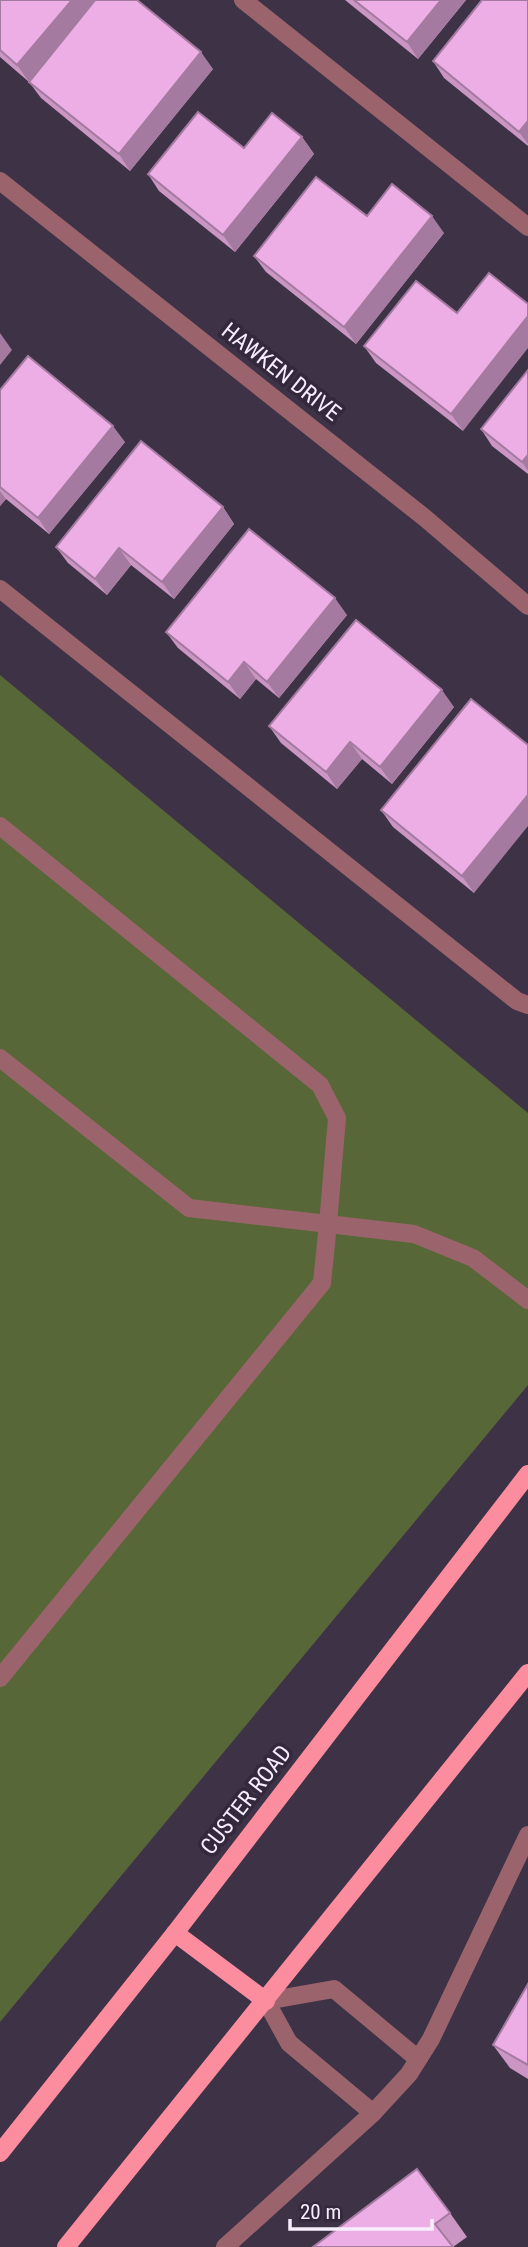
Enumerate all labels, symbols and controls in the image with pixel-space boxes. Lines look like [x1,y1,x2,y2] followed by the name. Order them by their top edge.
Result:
[216,317,346,427] street label: HAWKEN DRIVE
[195,1740,297,1860] street label: CUSTER ROAD
[290,2188,432,2232] scale bar
[300,2200,341,2224] text: 20 m

